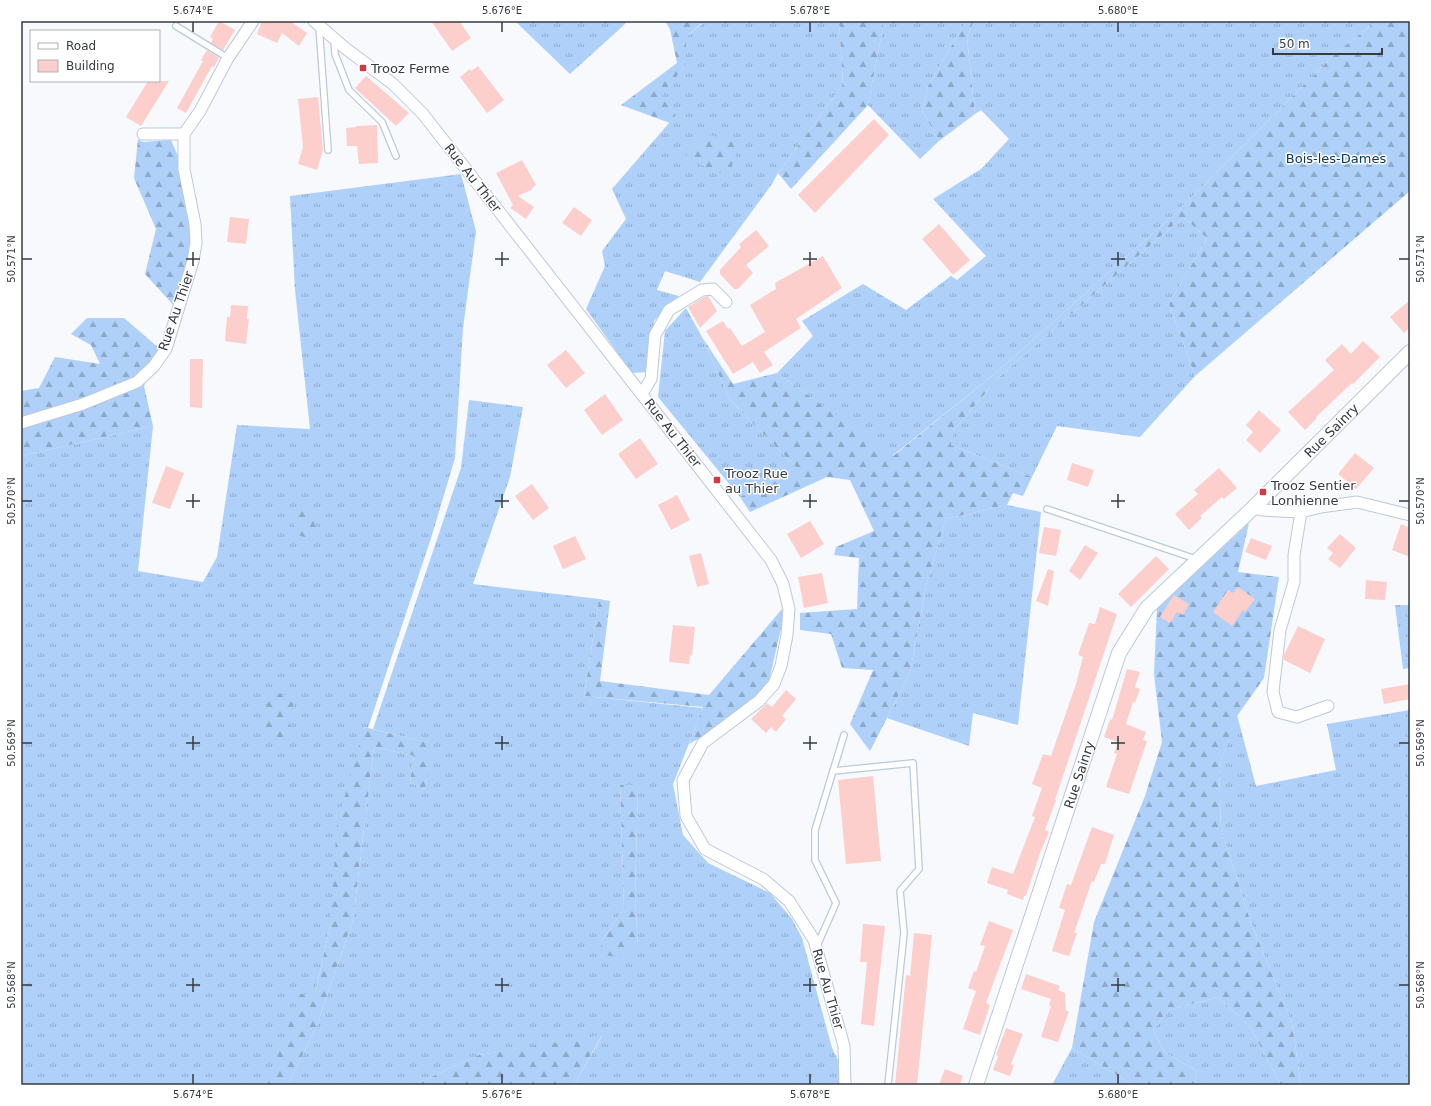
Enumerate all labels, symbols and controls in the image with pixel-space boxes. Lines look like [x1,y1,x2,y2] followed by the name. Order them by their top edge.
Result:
[173,5,213,16] text: 5.674°E
[482,5,522,16] text: 5.676°E
[790,5,830,16] text: 5.678°E
[1098,5,1138,16] text: 5.680°E
[30,30,160,82] legend
[1273,30,1382,56] scale bar
[1279,37,1310,51] text: 50 m
[66,39,96,53] text: Road
[66,59,115,73] text: Building
[370,61,450,76] place label: Trooz Ferme
[358,63,368,73] marker: Trooz Ferme
[441,141,505,216] street label: Rue Au Thier
[1286,151,1386,166] park label: Bois-les-Dames
[6,235,17,283] text: 50.571°N
[1415,235,1426,283] text: 50.571°N
[155,269,197,353] street label: Rue Au Thier
[641,396,705,471] street label: Rue Au Thier
[1301,400,1362,460] street label: Rue Sainry
[724,466,788,496] place label: Trooz Rue au Thier
[712,475,722,485] marker: Trooz Rue au Thier
[6,477,17,525] text: 50.570°N
[1415,477,1426,525] text: 50.570°N
[1270,478,1356,508] place label: Trooz Sentier Lonhienne
[1258,487,1268,497] marker: Trooz Sentier Lonhienne
[6,719,17,767] text: 50.569°N
[1415,719,1426,767] text: 50.569°N
[1061,739,1097,810] street label: Rue Sainry
[809,947,847,1032] street label: Rue Au Thier
[6,961,17,1009] text: 50.568°N
[1415,961,1426,1009] text: 50.568°N
[173,1089,213,1100] text: 5.674°E
[482,1089,522,1100] text: 5.676°E
[790,1089,830,1100] text: 5.678°E
[1098,1089,1138,1100] text: 5.680°E

